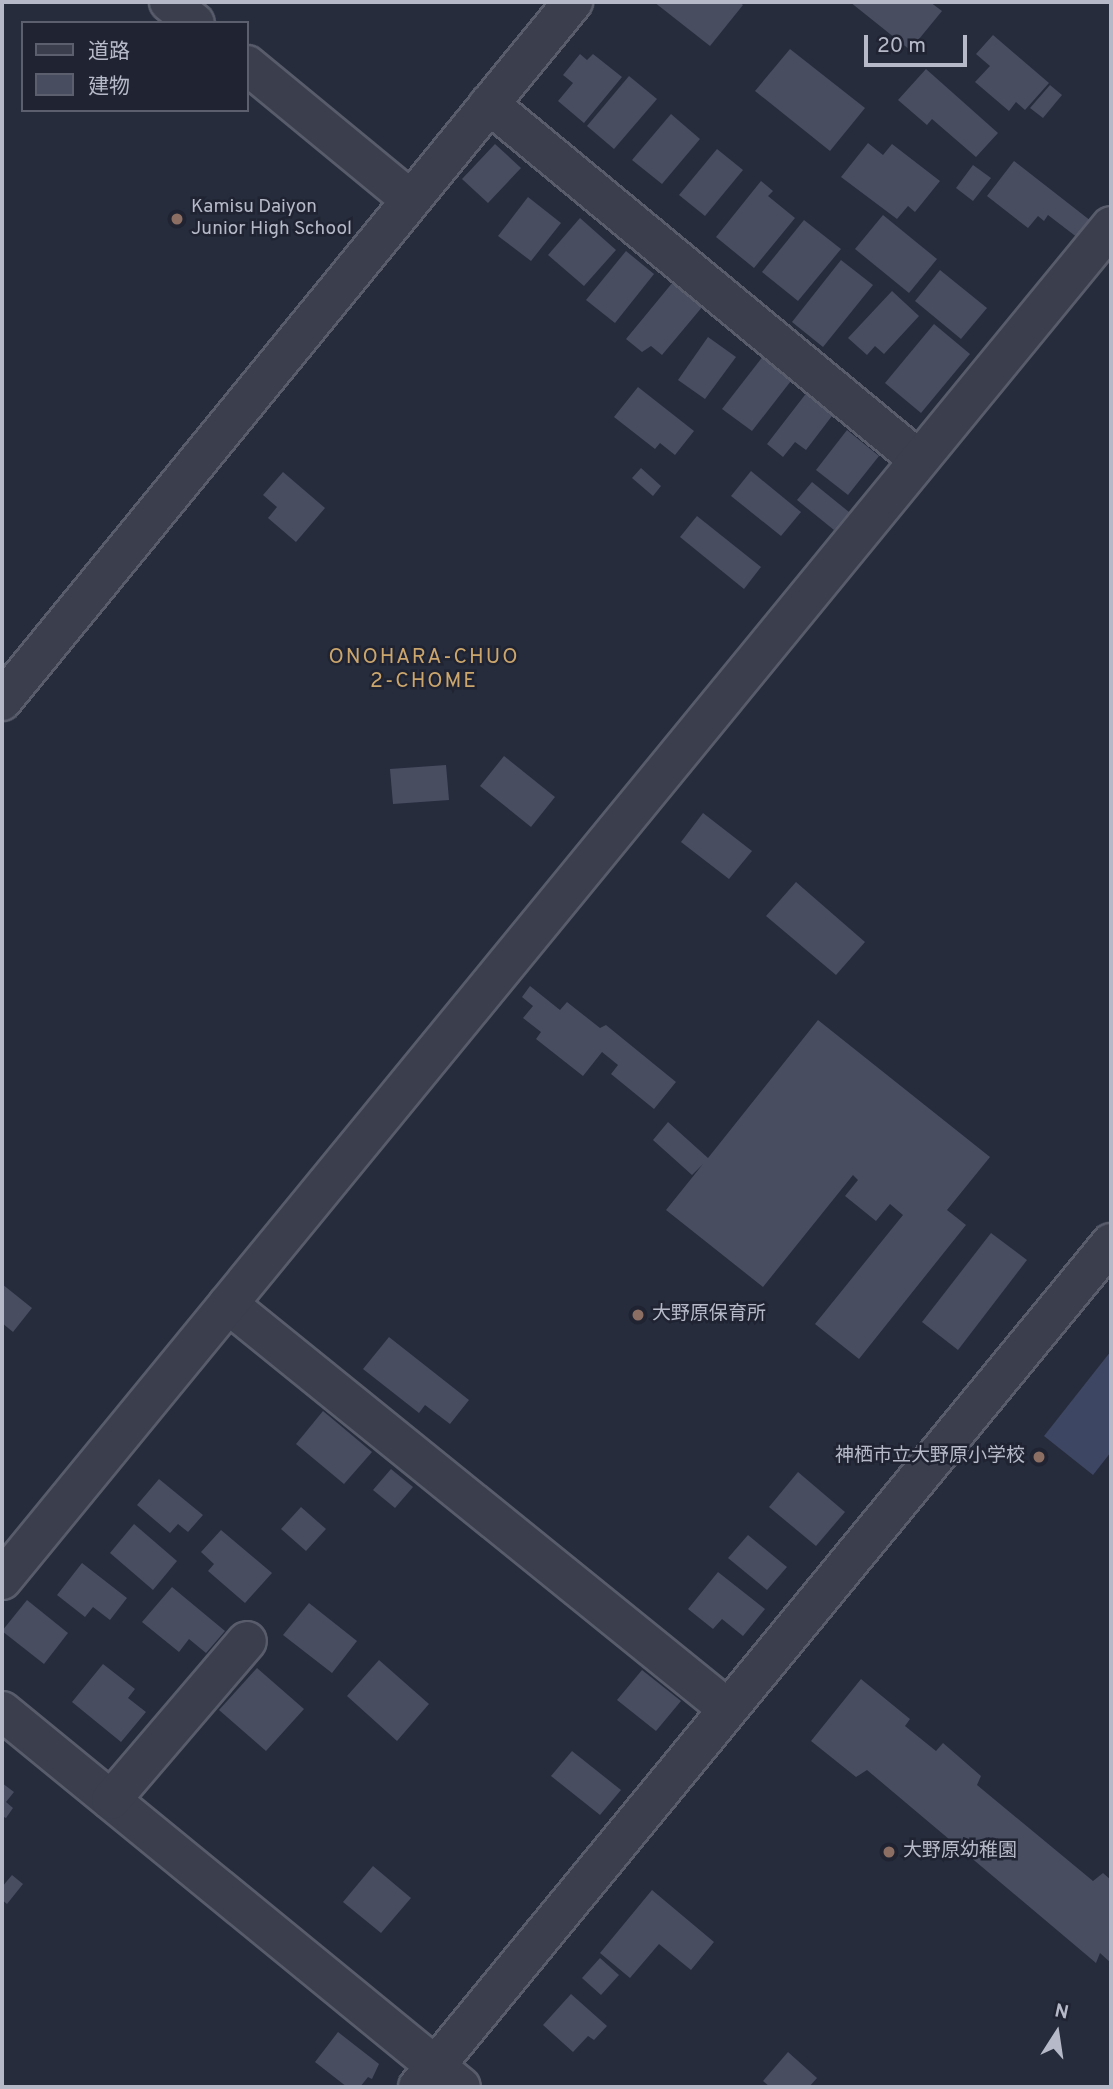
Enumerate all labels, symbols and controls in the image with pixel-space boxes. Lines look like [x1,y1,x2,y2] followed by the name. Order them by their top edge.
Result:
[21,21,248,112] legend
[868,21,971,65] scale bar
[877,33,926,60] text: 20 m
[88,39,130,66] text: 道路
[88,74,130,101] text: 建物
[191,197,352,241] place label: Kamisu Daiyon Junior High School
[169,211,185,227] marker: Kamisu Daiyon Junior High School
[330,645,518,695] district label: ONOHARA-CHUO 2-CHOME
[652,1304,766,1326] place label: 大野原保育所
[630,1307,646,1323] marker: 大野原保育所
[835,1446,1025,1468] place label: 神栖市立大野原小学校
[1031,1449,1047,1465] marker: 神栖市立大野原小学校
[903,1841,1017,1863] place label: 大野原幼稚園
[881,1844,897,1860] marker: 大野原幼稚園
[1022,1998,1092,2068] north arrow
[1052,1999,1071,2026] text: N

